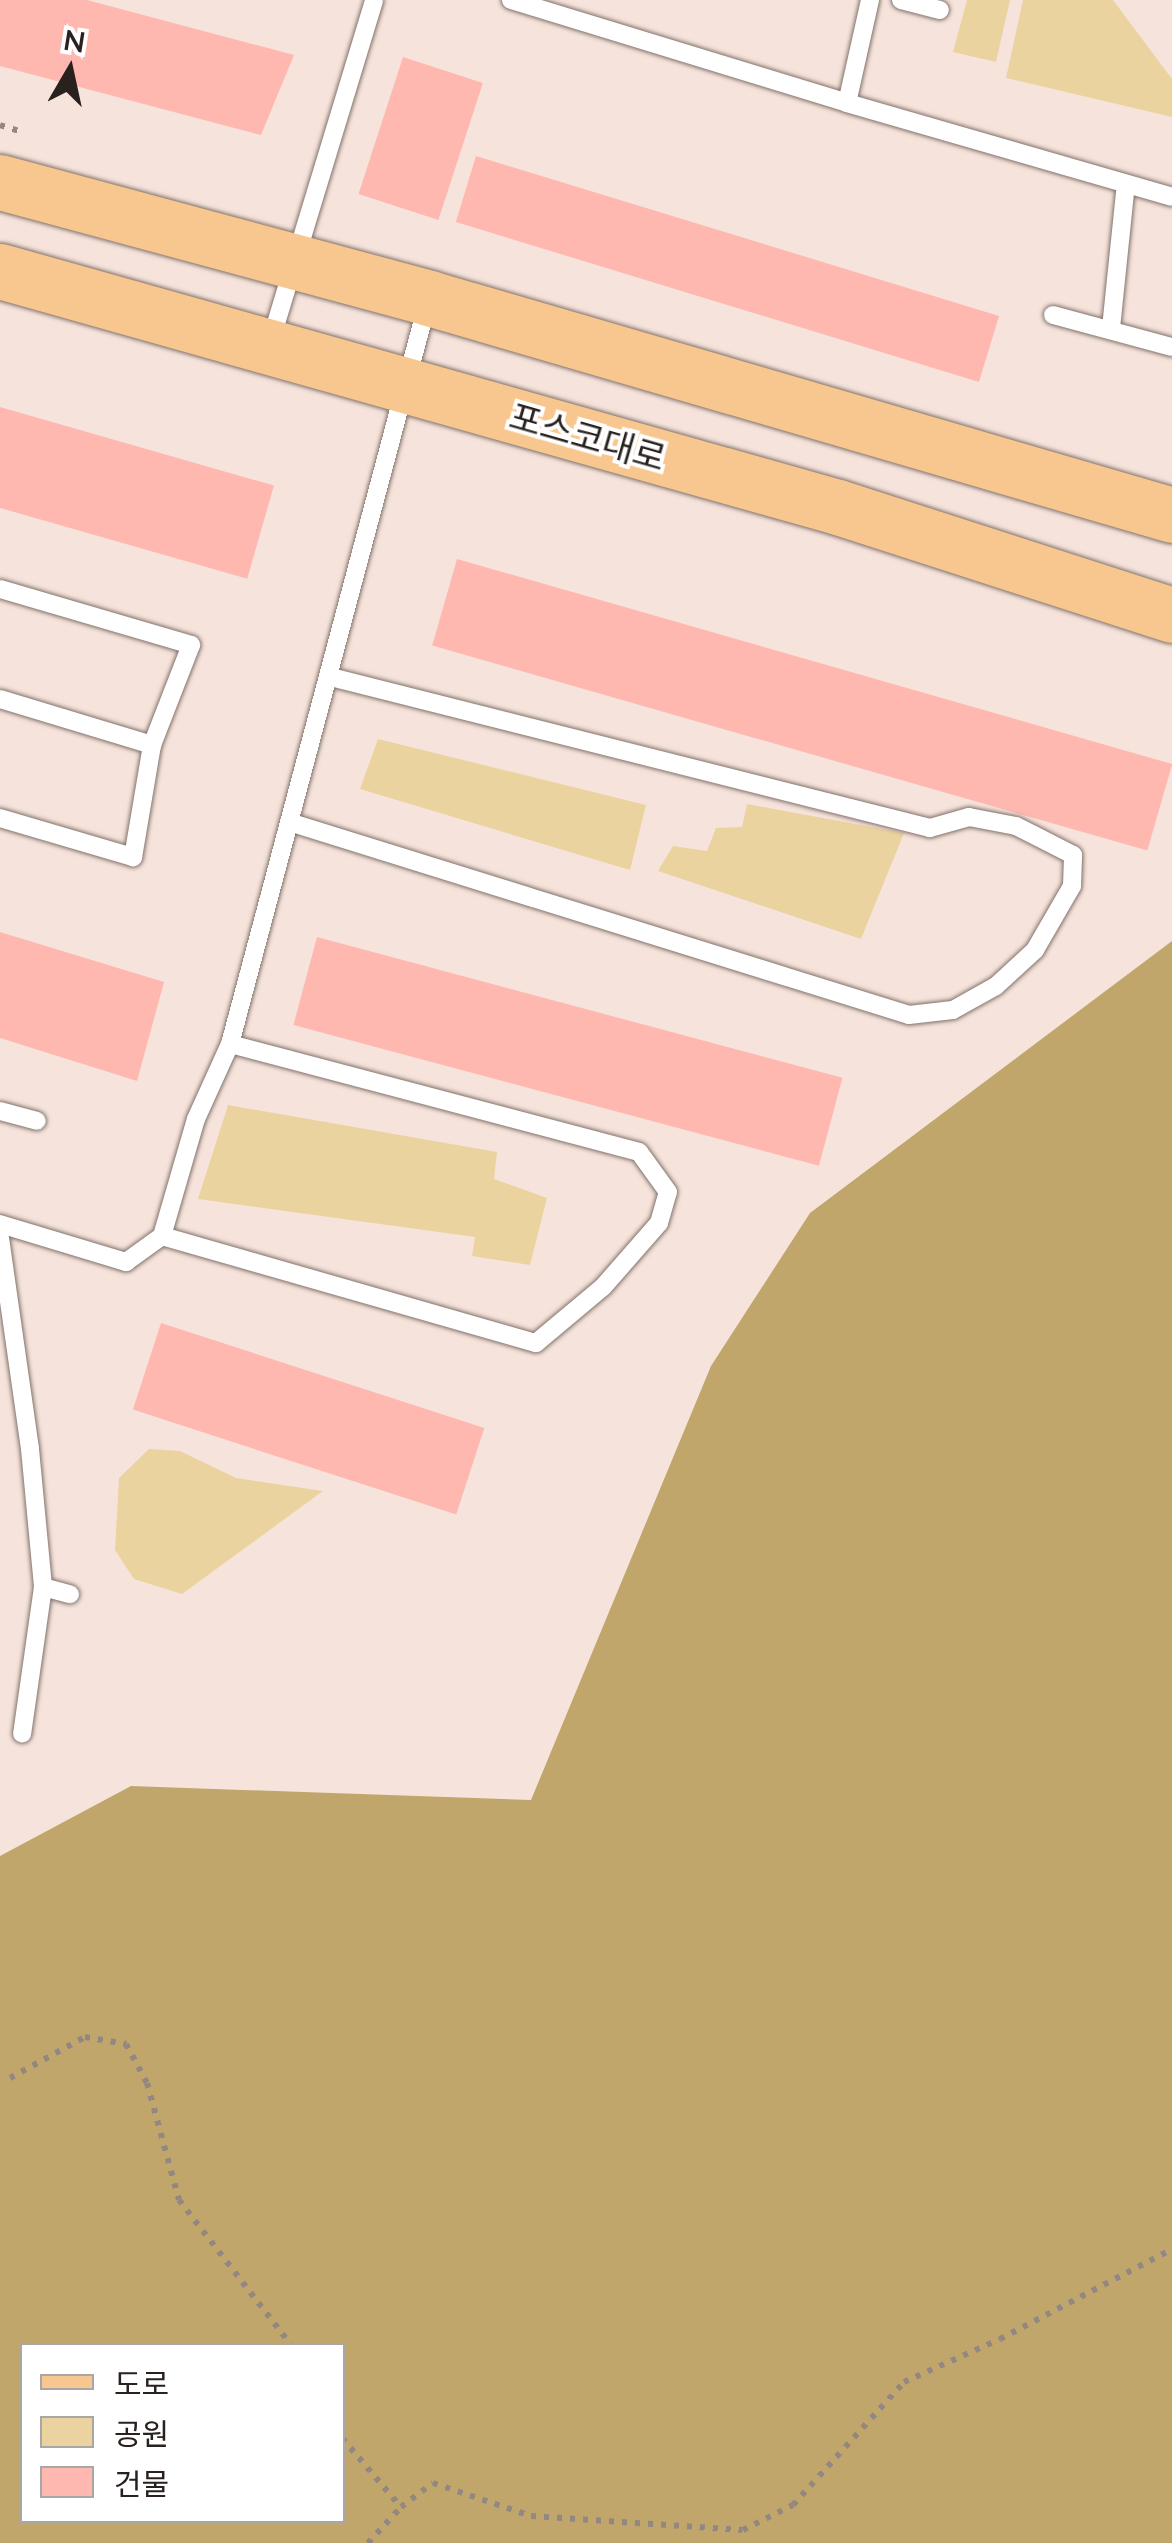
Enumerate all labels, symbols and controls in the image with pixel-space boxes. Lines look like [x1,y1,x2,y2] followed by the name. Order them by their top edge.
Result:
[20,20,120,120] north arrow
[61,22,88,59] text: N
[505,394,671,478] street label: 포스코대로
[20,2343,345,2523] legend
[114,2365,169,2401] text: 도로
[114,2415,169,2451] text: 공원
[114,2465,169,2501] text: 건물

